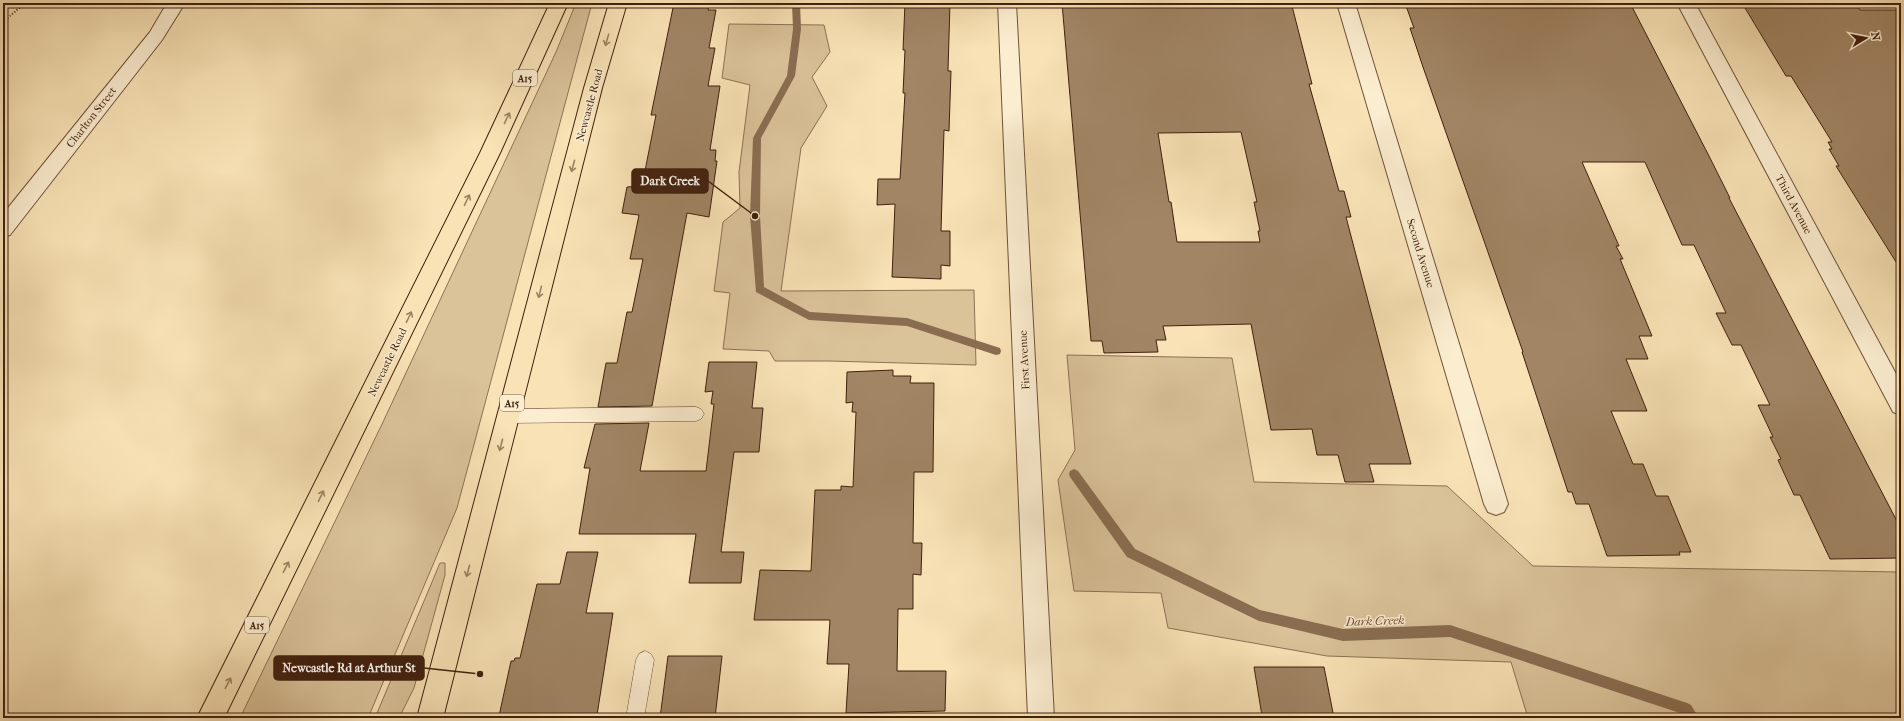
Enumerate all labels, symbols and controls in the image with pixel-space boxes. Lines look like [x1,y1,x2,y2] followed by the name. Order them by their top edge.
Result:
[1846,18,1886,58] north arrow
[1868,31,1883,42] text: N
[603,34,610,47] one-way arrow
[574,66,606,143] street label: Newcastle Road
[513,70,537,86] road number: A15
[64,84,119,150] street label: Charlton Street
[503,112,511,124] one-way arrow
[569,159,576,172] one-way arrow
[632,169,708,193] callout: Dark Creek
[1772,172,1815,237] street label: Third Avenue
[640,174,701,188] text: Dark Creek
[464,195,471,207] one-way arrow
[1404,217,1437,290] street label: Second Avenue
[536,285,543,298] one-way arrow
[406,311,414,323] one-way arrow
[365,325,410,399] street label: Newcastle Road
[1016,329,1033,390] street label: First Avenue
[500,395,524,411] road number: A15
[496,438,504,451] one-way arrow
[318,491,325,503] one-way arrow
[283,561,290,573] one-way arrow
[464,564,471,577] one-way arrow
[1344,613,1405,629] water label: Dark Creek
[245,617,269,633] road number: A15
[274,656,424,680] callout: Newcastle Rd at Arthur St
[282,661,417,675] text: Newcastle Rd at Arthur St
[224,677,232,689] one-way arrow

